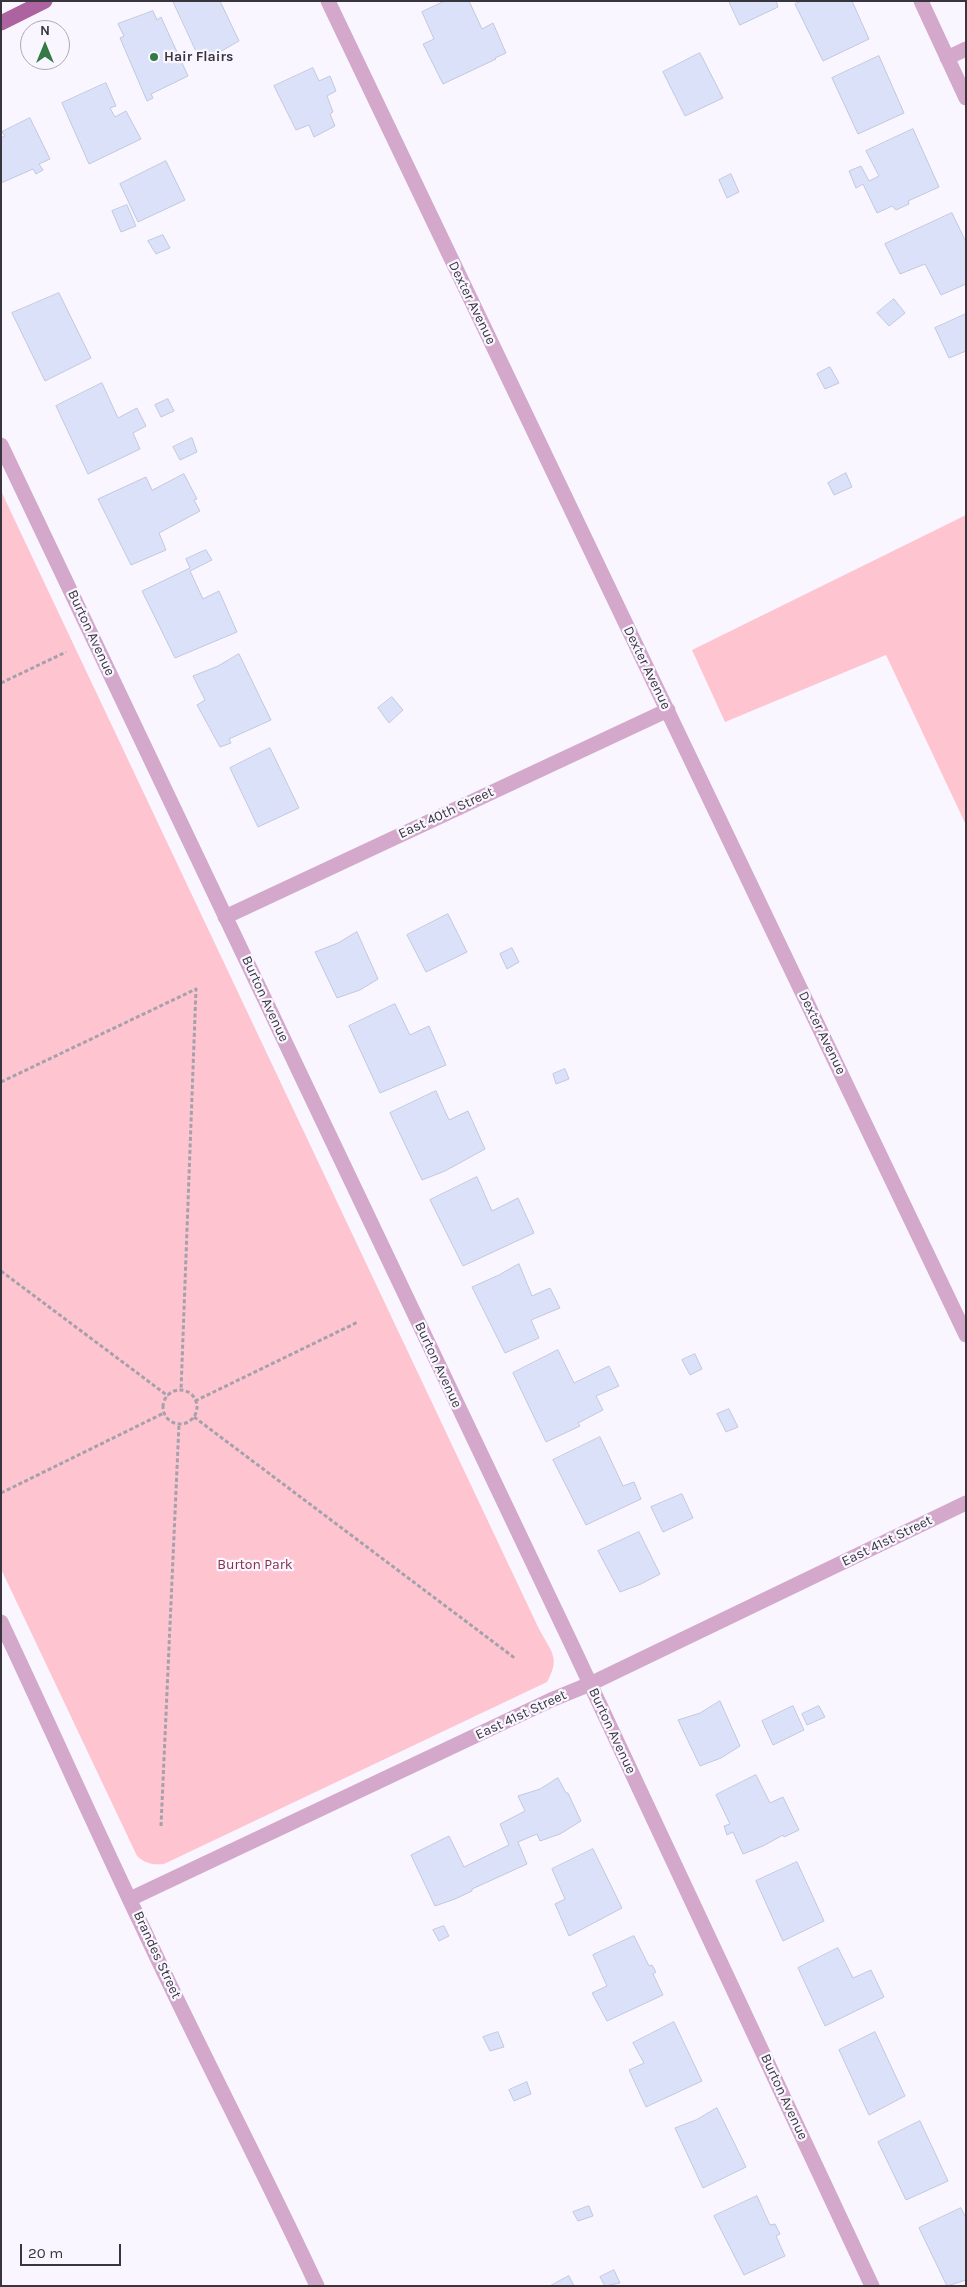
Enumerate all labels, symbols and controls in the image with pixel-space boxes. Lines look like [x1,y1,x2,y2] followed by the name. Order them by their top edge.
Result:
[20,20,70,70] north arrow
[40,22,50,39] text: N
[164,49,233,65] place label: Hair Flairs
[148,51,160,63] marker: Hair Flairs
[445,259,499,347] street label: Dexter Avenue
[64,587,118,679] street label: Burton Avenue
[620,624,674,712] street label: Dexter Avenue
[396,784,496,842] street label: East 40th Street
[238,953,292,1045] street label: Burton Avenue
[795,989,849,1077] street label: Dexter Avenue
[411,1319,465,1411] street label: Burton Avenue
[839,1512,935,1570] street label: East 41st Street
[217,1557,293,1573] park label: Burton Park
[585,1685,639,1777] street label: Burton Avenue
[473,1687,569,1743] street label: East 41st Street
[129,1909,185,2001] street label: Brandes Street
[757,2051,811,2143] street label: Burton Avenue
[22,2234,124,2266] scale bar
[28,2244,63,2262] text: 20 m

